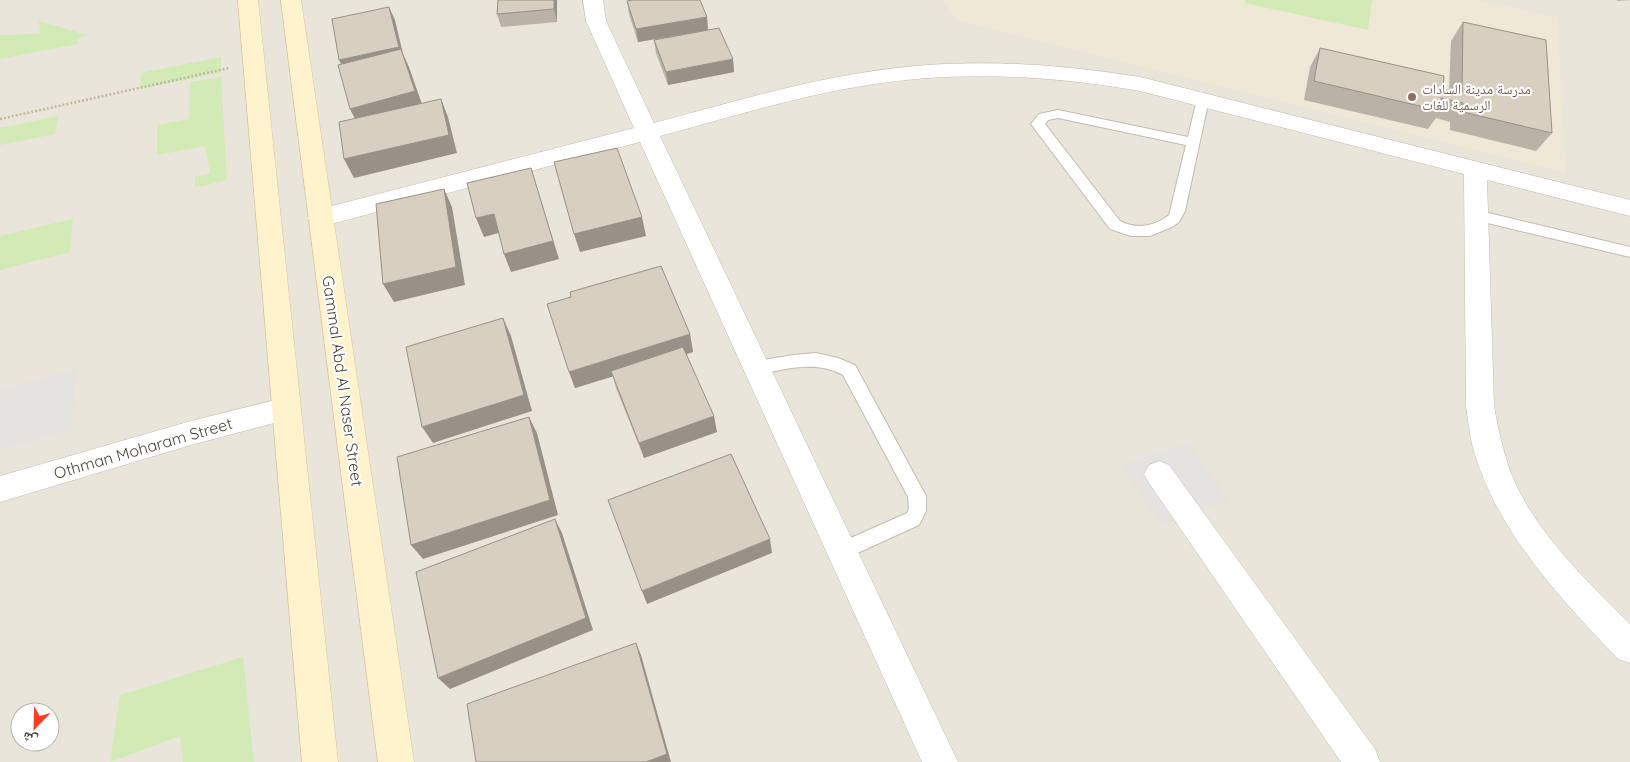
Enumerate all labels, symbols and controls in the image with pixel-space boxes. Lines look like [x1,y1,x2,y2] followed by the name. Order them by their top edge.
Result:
[1422,80,1531,114] place label: مدرسة مدينة السادات الرسمية للغات
[1406,91,1418,103] marker: مدرسة مدينة السادات الرسمية للغات
[318,274,368,488] street label: Gammal Abd Al Naser Street
[51,413,235,483] street label: Othman Moharam Street
[10,702,60,752] north arrow
[19,728,40,750] text: ش

